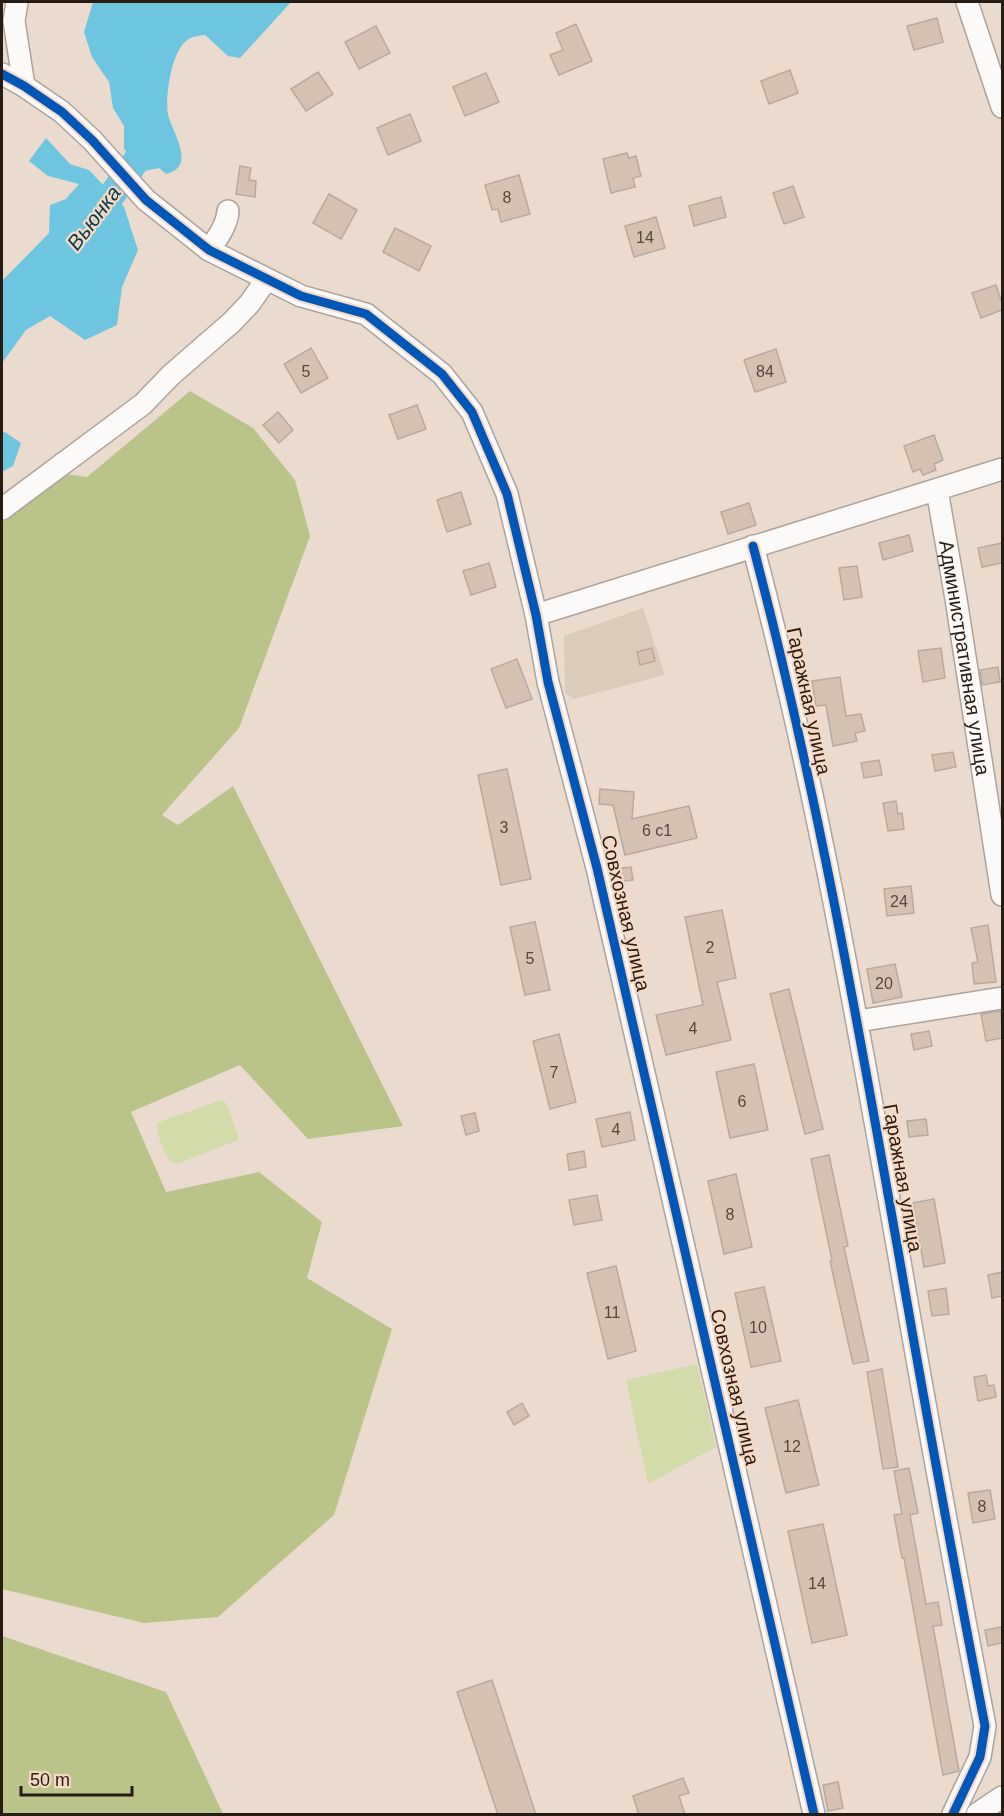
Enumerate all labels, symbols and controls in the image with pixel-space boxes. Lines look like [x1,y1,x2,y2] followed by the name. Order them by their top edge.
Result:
[62,181,125,254] water label: Вьюнка
[503,189,512,206] house number: 8
[636,229,654,246] house number: 14
[302,363,311,380] house number: 5
[756,363,774,380] house number: 84
[935,539,994,778] street label: Административная улица
[783,625,836,777] street label: Гаражная улица
[500,819,509,836] house number: 3
[642,822,672,839] house number: 6 с1
[597,833,655,994] street label: Совхозная улица
[890,893,908,910] house number: 24
[706,939,715,956] house number: 2
[526,950,535,967] house number: 5
[875,975,893,992] house number: 20
[689,1020,698,1037] house number: 4
[550,1064,559,1081] house number: 7
[738,1093,747,1110] house number: 6
[879,1102,927,1255] street label: Гаражная улица
[612,1121,621,1138] house number: 4
[726,1206,735,1223] house number: 8
[604,1304,620,1321] house number: 11
[706,1307,764,1468] street label: Совхозная улица
[749,1319,767,1336] house number: 10
[783,1438,801,1455] house number: 12
[978,1498,987,1515] house number: 8
[808,1575,826,1592] house number: 14
[21,1759,132,1797] scale bar
[30,1770,70,1790] text: 50 m

